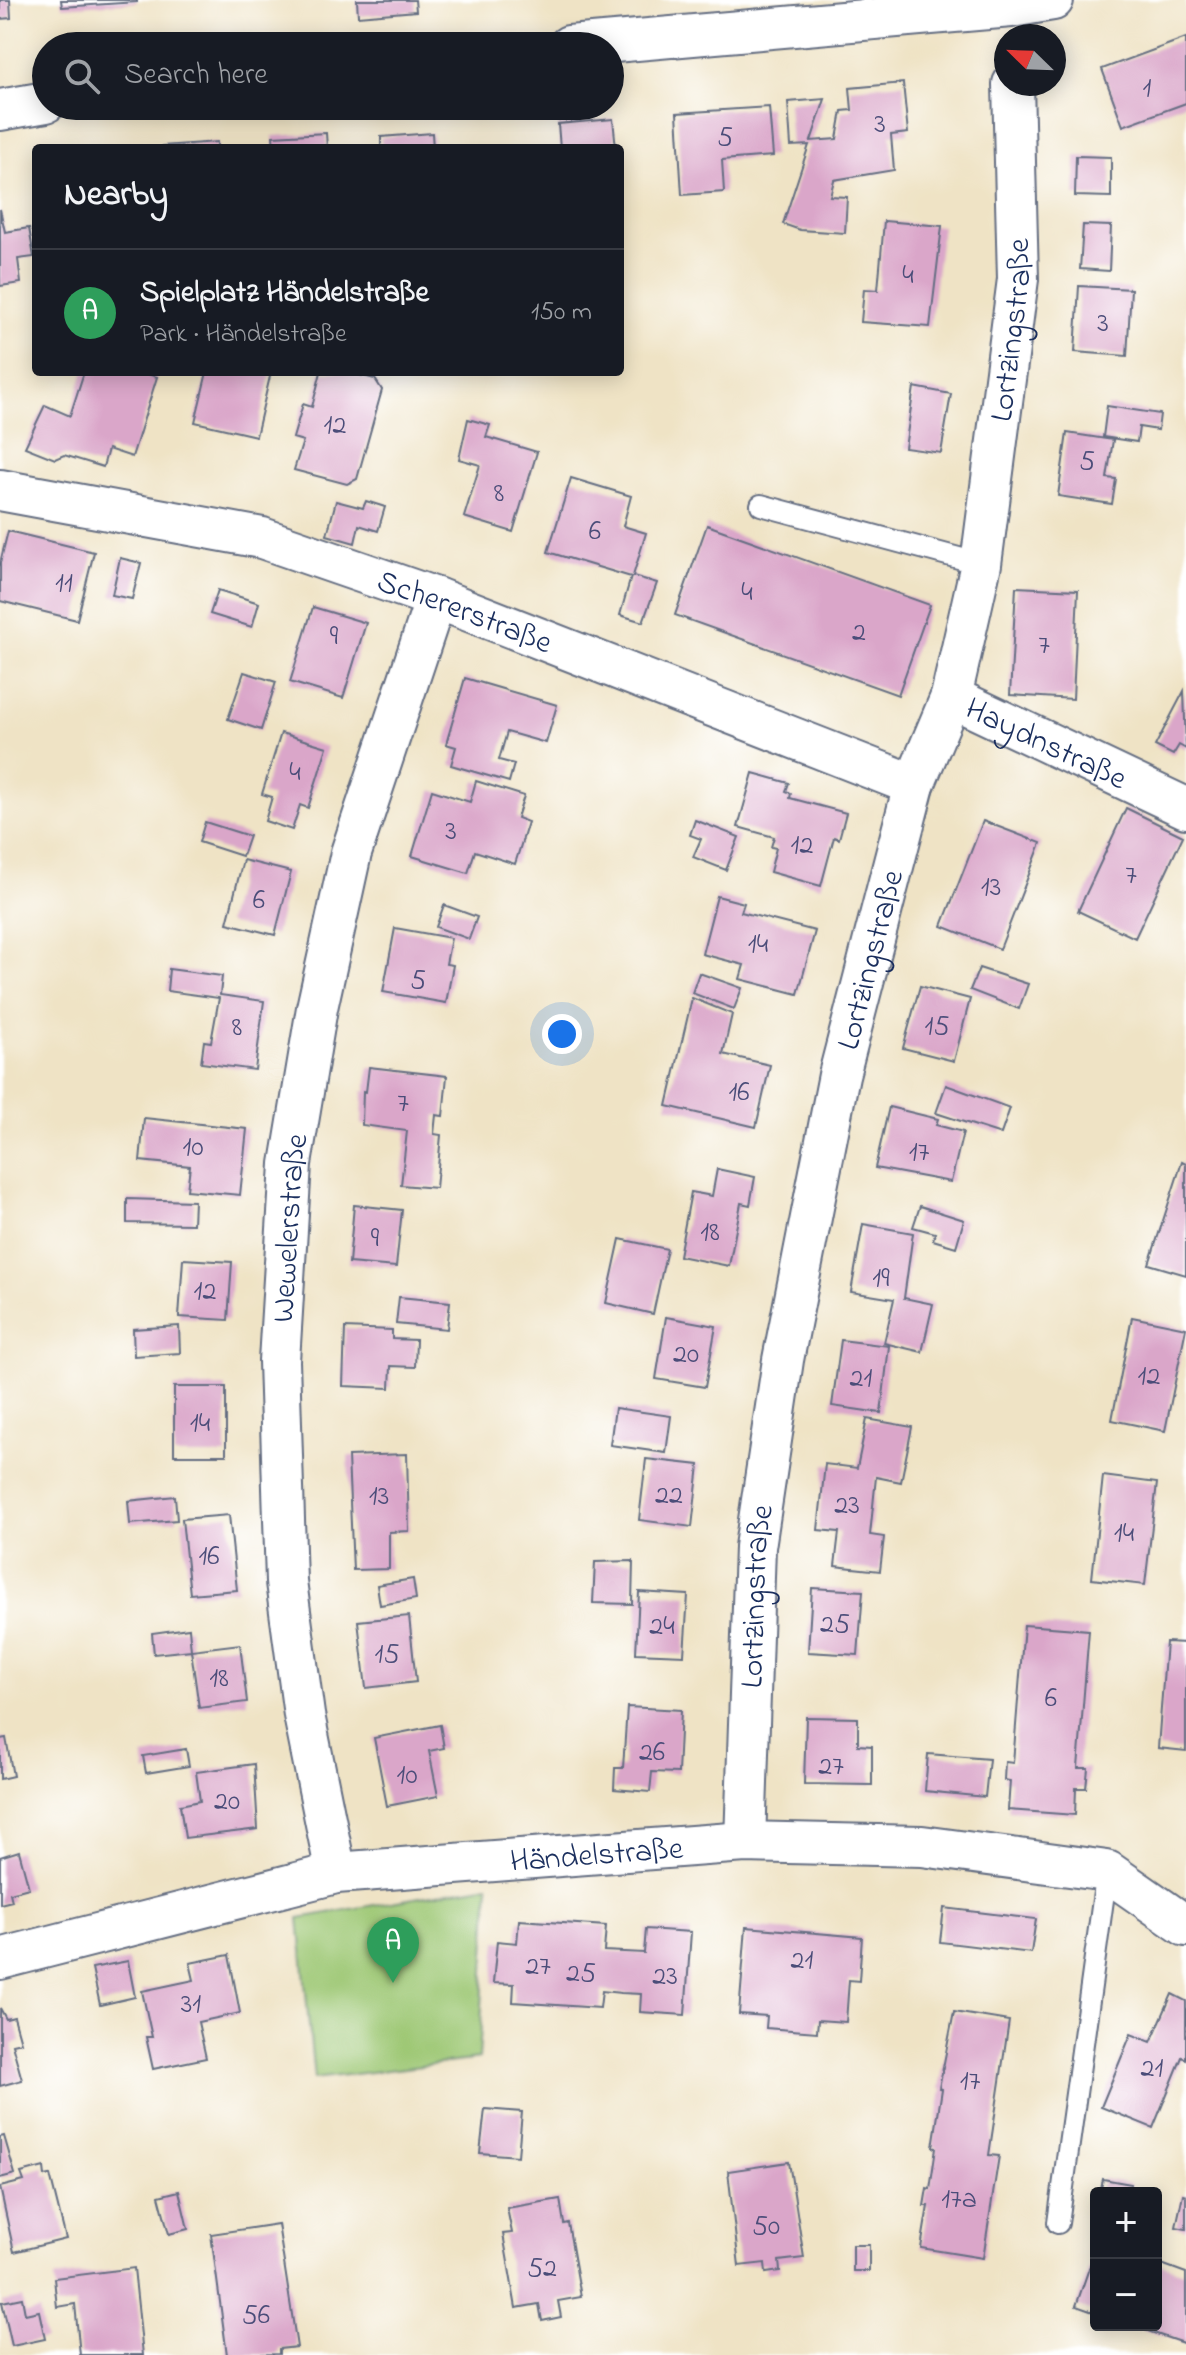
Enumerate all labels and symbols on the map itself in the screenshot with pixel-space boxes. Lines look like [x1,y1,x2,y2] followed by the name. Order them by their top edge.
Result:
[994,24,1066,96] north arrow
[1143,69,1152,110] house number: 1
[874,105,886,146] house number: 3
[717,118,733,159] house number: 5
[980,237,1045,425] street label: Lortzingstraße
[902,256,914,297] house number: 4
[1097,304,1109,345] house number: 3
[324,406,346,447] house number: 12
[1079,442,1095,483] house number: 5
[494,474,504,515] house number: 8
[589,512,601,553] house number: 6
[370,559,559,668] street label: Schererstraße
[55,564,73,605] house number: 11
[741,573,753,614] house number: 4
[852,613,866,654] house number: 2
[330,617,339,658] house number: 9
[1038,626,1050,667] house number: 7
[957,687,1135,804] street label: Haydnstraße
[289,753,301,794] house number: 4
[445,812,457,853] house number: 3
[791,826,813,867] house number: 12
[1125,856,1137,897] house number: 7
[826,865,918,1055] street label: Lortzingstraße
[981,868,1001,909] house number: 13
[253,881,265,922] house number: 6
[748,925,769,966] house number: 14
[410,961,426,1002] house number: 5
[925,1007,949,1048] house number: 15
[232,1008,242,1049] house number: 8
[542,1014,582,1054] your location
[728,1073,750,1114] house number: 16
[397,1084,409,1125] house number: 7
[182,1128,204,1169] house number: 10
[261,1130,323,1324] street label: Wewelerstraße
[909,1133,930,1174] house number: 17
[700,1213,720,1254] house number: 18
[371,1219,380,1260] house number: 9
[872,1259,890,1300] house number: 19
[194,1272,216,1313] house number: 12
[673,1335,699,1376] house number: 20
[1138,1357,1160,1398] house number: 12
[850,1359,873,1400] house number: 21
[190,1404,211,1445] house number: 14
[655,1476,683,1517] house number: 22
[369,1477,389,1518] house number: 13
[834,1486,860,1527] house number: 23
[730,1501,788,1689] street label: Lortzingstraße
[1114,1514,1135,1555] house number: 14
[198,1537,220,1578] house number: 16
[820,1605,850,1646] house number: 25
[649,1607,675,1648] house number: 24
[375,1635,399,1676] house number: 15
[209,1659,229,1700] house number: 18
[1045,1679,1057,1720] house number: 6
[639,1733,665,1774] house number: 26
[818,1747,844,1788] house number: 27
[396,1756,418,1797] house number: 10
[214,1782,240,1823] house number: 20
[508,1827,686,1887] street label: Händelstraße
[367,1917,419,1983] pin: A
[791,1941,814,1982] house number: 21
[525,1947,551,1988] house number: 27
[566,1954,596,1995] house number: 25
[652,1957,678,1998] house number: 23
[181,1985,201,2026] house number: 31
[1141,2049,1164,2090] house number: 21
[960,2062,981,2103] house number: 17
[941,2180,977,2221] house number: 17a
[752,2207,780,2248] house number: 50
[527,2249,557,2290] house number: 52
[242,2296,270,2337] house number: 56

